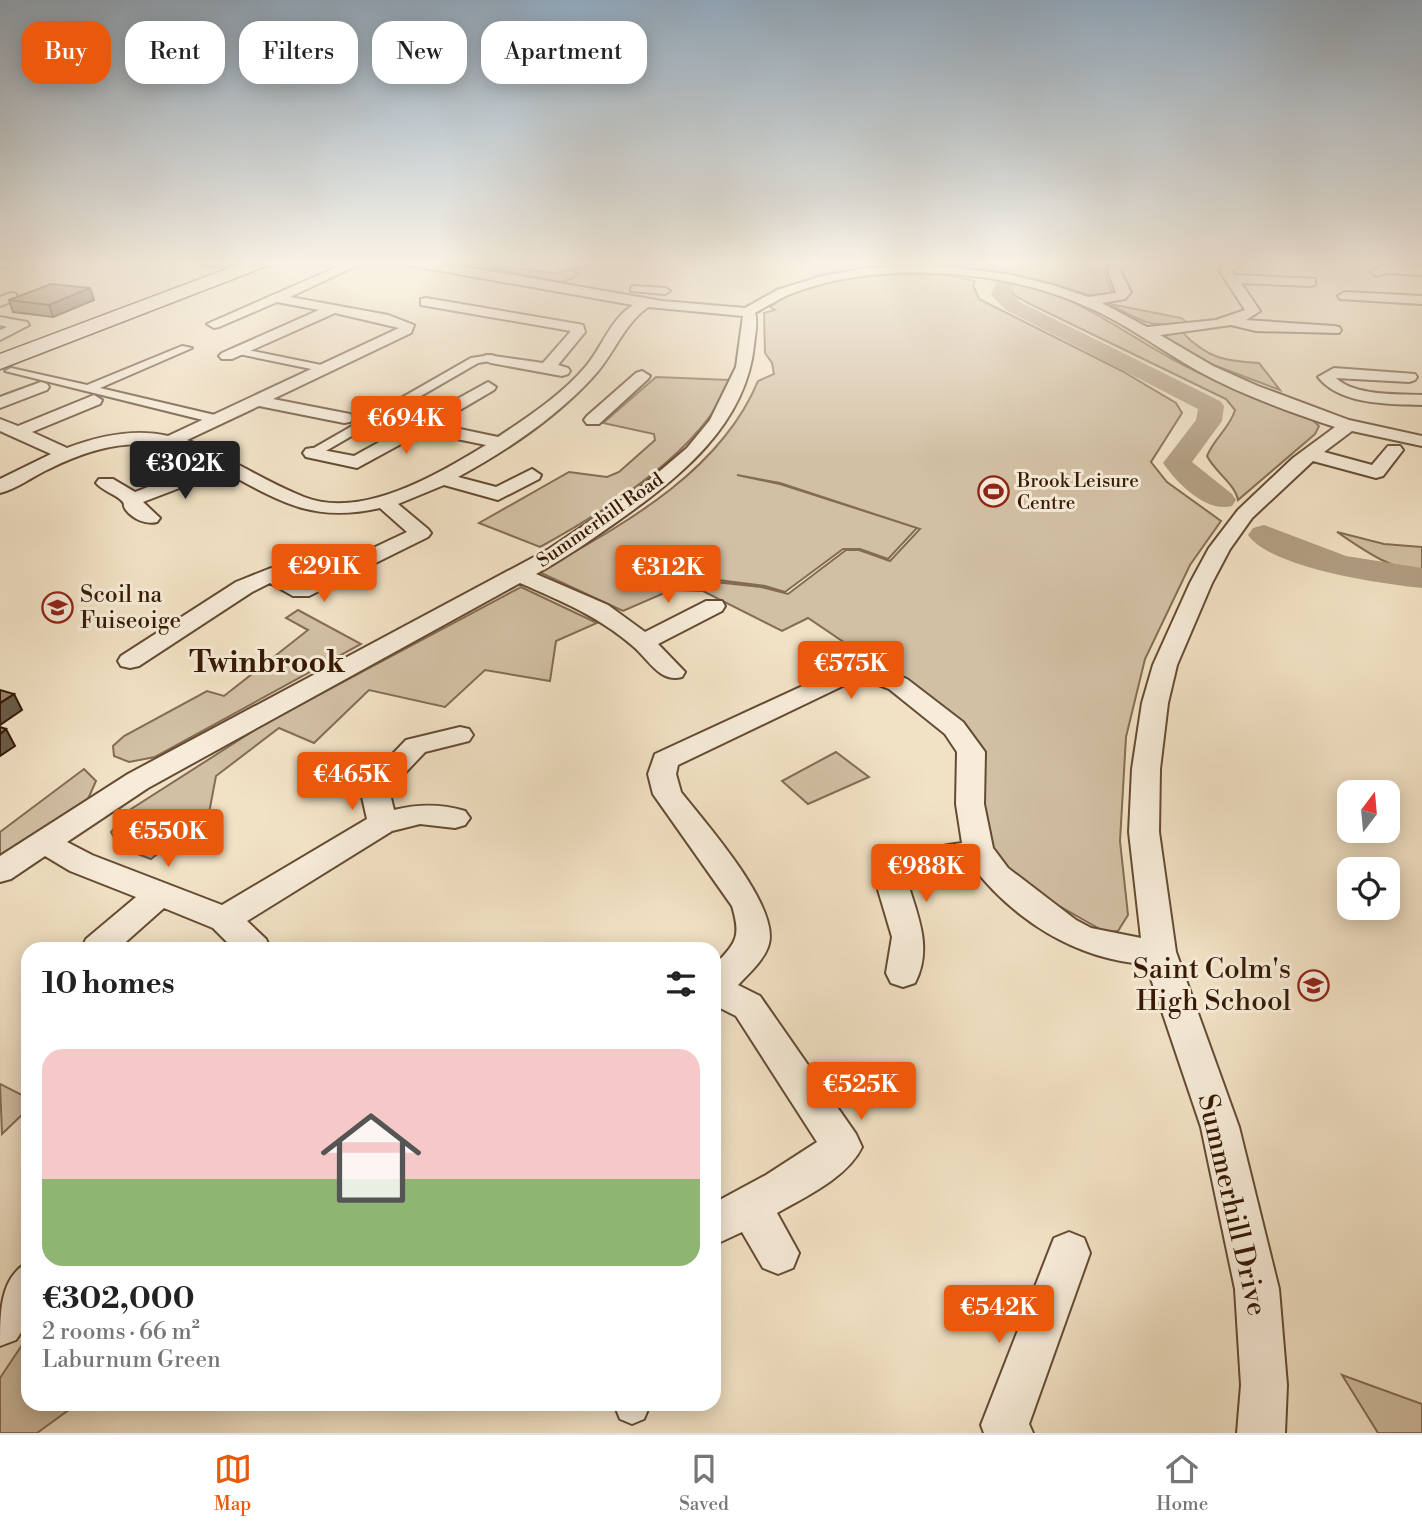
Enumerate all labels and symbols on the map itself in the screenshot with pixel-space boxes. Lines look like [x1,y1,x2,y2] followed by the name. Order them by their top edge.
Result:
[357,396,455,456] pin: €694K
[136,442,234,501] pin: €302K
[532,467,668,573] street label: Summerhill Road
[1016,469,1139,515] place label: Brook Leisure Centre
[977,475,1011,509] sports icon: Brook Leisure Centre
[275,544,373,604] pin: €291K
[619,546,717,605] pin: €312K
[80,581,181,635] place label: Scoil na Fuiseoige
[40,591,74,625] school or university icon: Scoil na Fuiseoige
[802,642,900,701] pin: €575K
[189,644,345,682] district label: Twinbrook
[303,752,401,812] pin: €465K
[1337,780,1400,844] north arrow
[119,810,217,869] pin: €550K
[877,844,975,904] pin: €988K
[1133,952,1291,1019] place label: Saint Colm's High School
[1297,968,1331,1002] school or university icon: Saint Colm's High School
[812,1062,910,1122] pin: €525K
[1189,1091,1275,1319] street label: Summerhill Drive
[950,1286,1048,1345] pin: €542K

